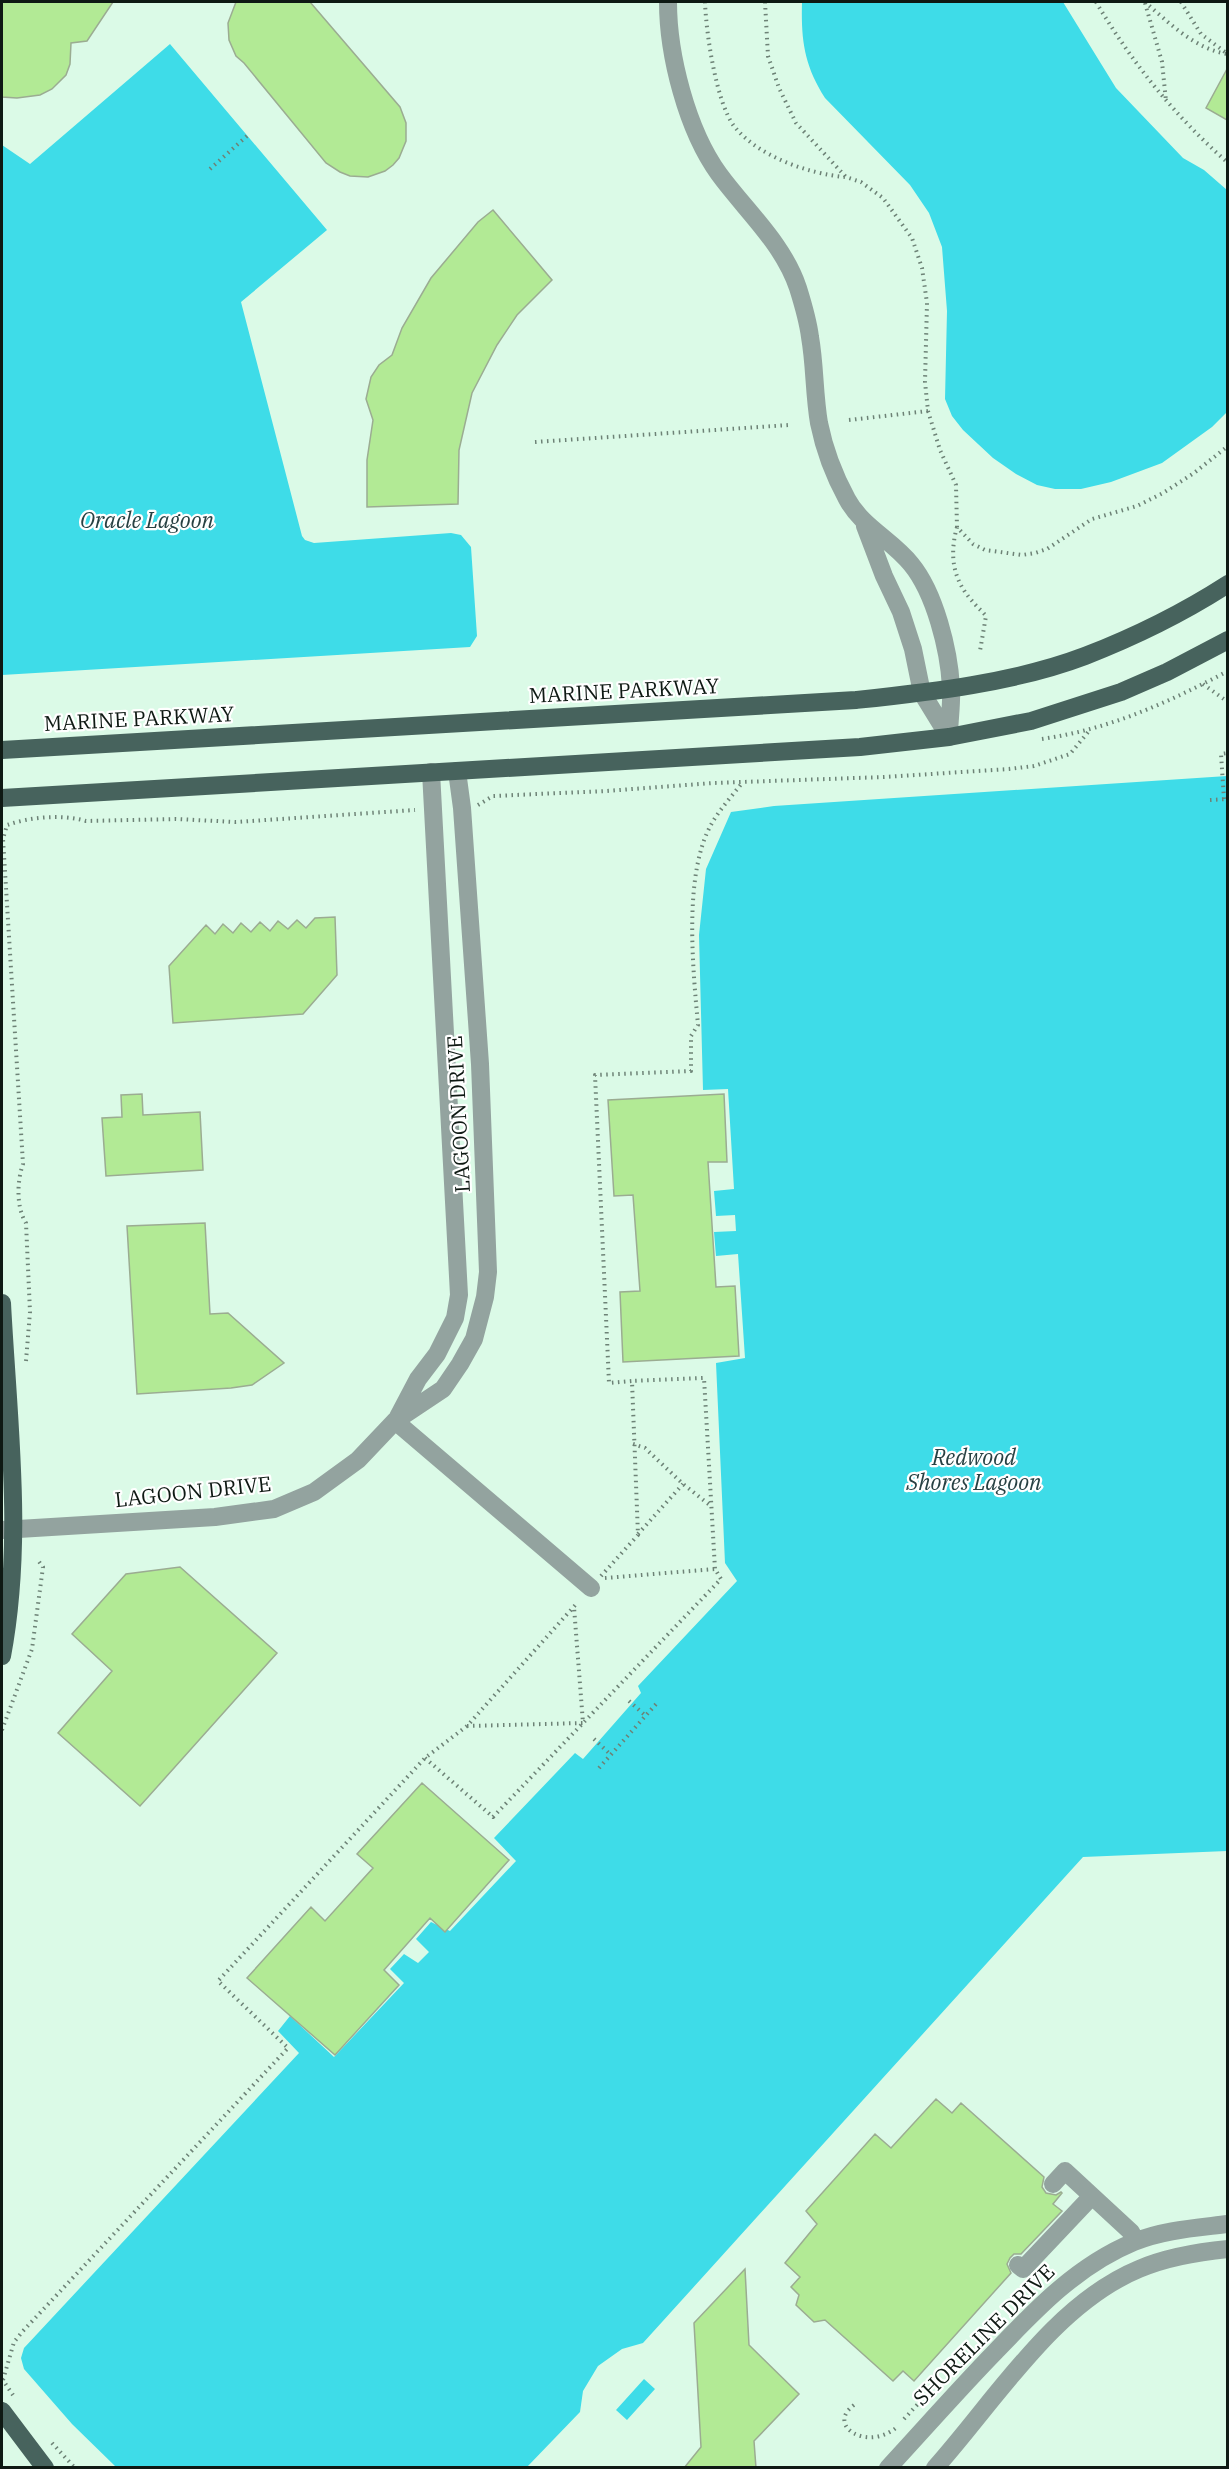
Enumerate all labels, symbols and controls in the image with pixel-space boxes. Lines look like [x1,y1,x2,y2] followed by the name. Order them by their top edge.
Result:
[80,505,215,534] water label: Oracle Lagoon
[528,671,720,709] street label: MARINE PARKWAY
[43,699,235,737] street label: MARINE PARKWAY
[440,1035,476,1193] street label: LAGOON DRIVE
[905,1442,1042,1496] water label: Redwood Shores Lagoon
[113,1469,273,1513] street label: LAGOON DRIVE
[906,2257,1060,2411] street label: SHORELINE DRIVE

